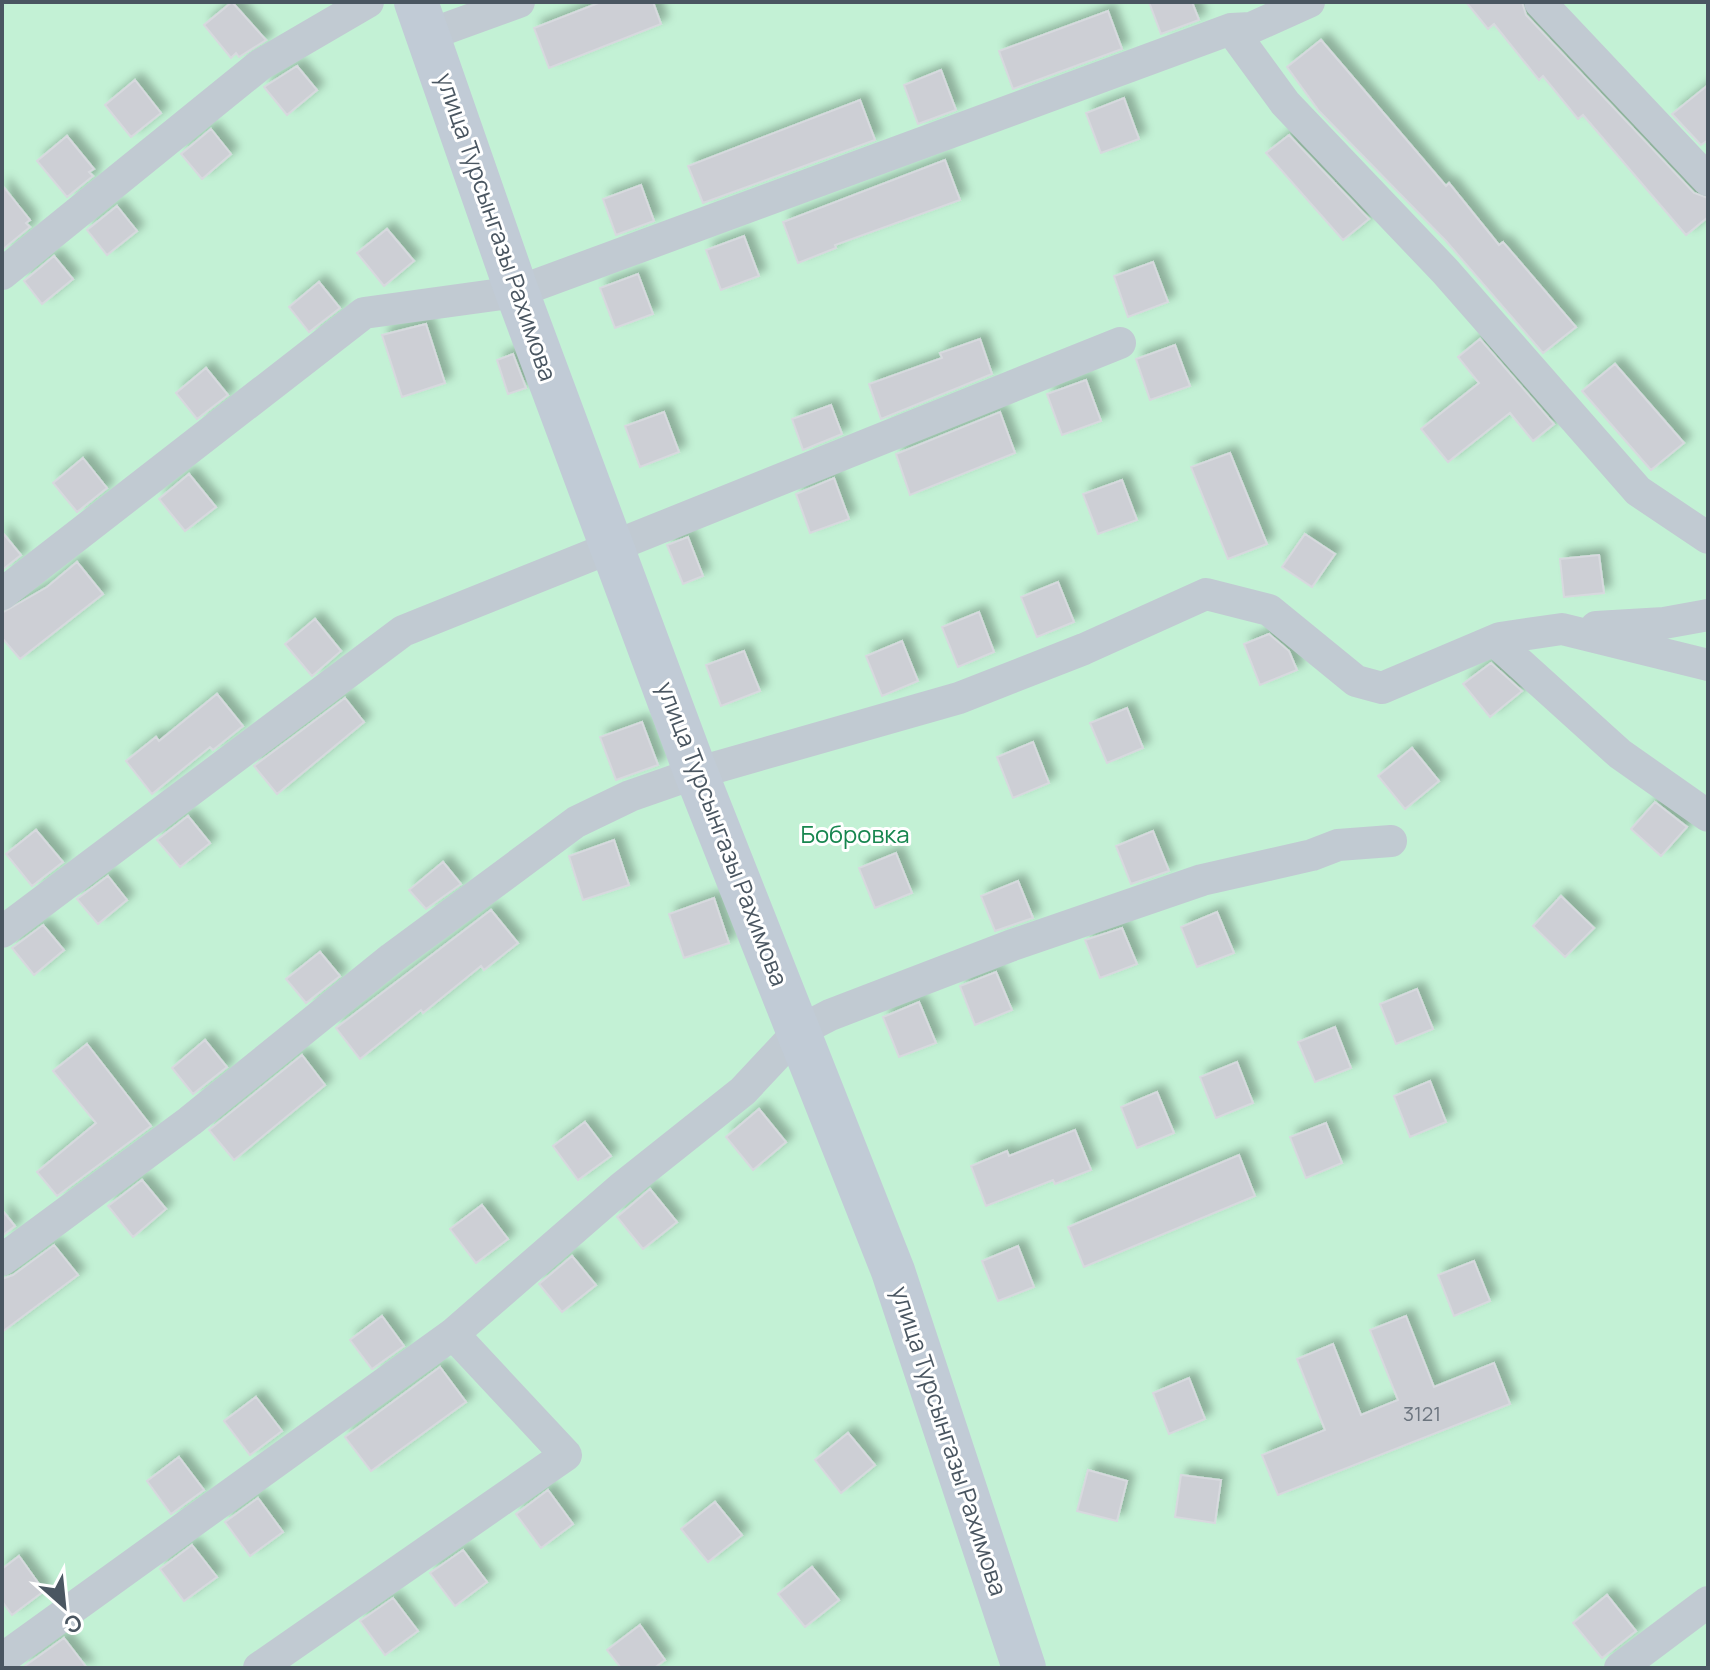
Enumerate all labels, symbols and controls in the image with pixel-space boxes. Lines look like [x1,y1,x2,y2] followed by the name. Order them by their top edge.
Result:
[429,68,566,385] street label: улица Турсынгазы Рахимова
[650,676,797,991] street label: улица Турсынгазы Рахимова
[800,817,910,850] park label: Бобровка
[885,1281,1016,1600] street label: улица Турсынгазы Рахимова
[1403,1400,1441,1427] house number: 3121
[24,1566,104,1646] north arrow
[59,1607,87,1641] text: С

